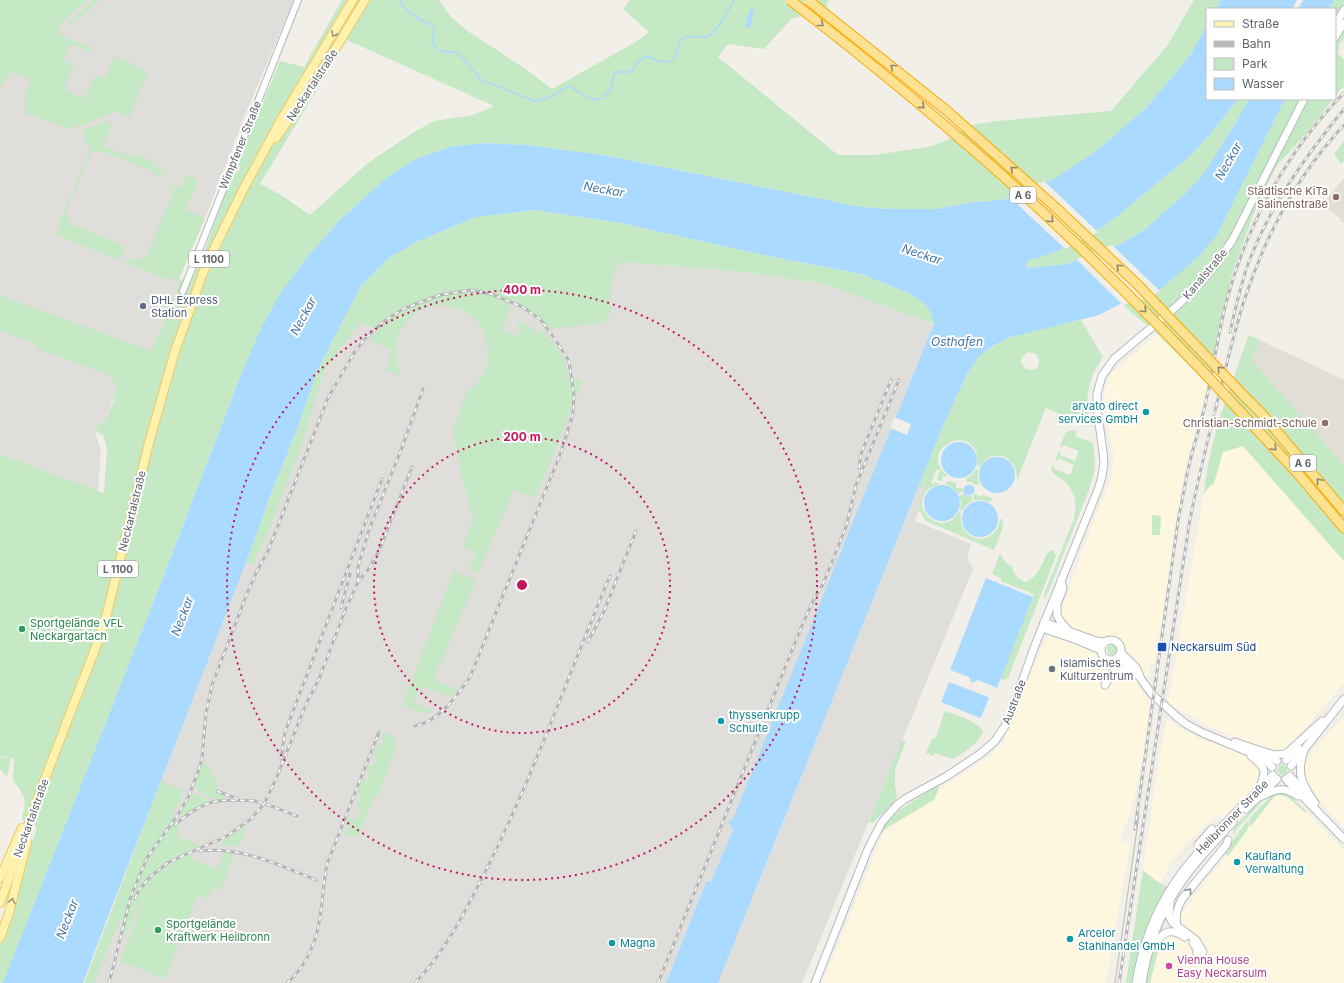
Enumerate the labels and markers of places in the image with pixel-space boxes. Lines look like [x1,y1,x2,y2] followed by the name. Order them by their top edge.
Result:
[1247,184,1328,211] place label: Städtische KiTa Salinenstraße
[1331,192,1341,202] marker: Städtische KiTa Salinenstraße
[151,293,218,320] place label: DHL Express Station
[138,301,148,311] marker: DHL Express Station
[1058,399,1138,426] place label: arvato direct services GmbH
[1141,407,1151,417] marker: arvato direct services GmbH
[1183,416,1317,430] place label: Christian-Schmidt-Schule
[1320,418,1330,428] marker: Christian-Schmidt-Schule
[515,578,529,592] centre of rings
[30,616,123,643] place label: Sportgelände VFL Neckargartach
[17,624,27,634] marker: Sportgelände VFL Neckargartach
[1171,640,1256,654] place label: Neckarsulm Süd
[1156,641,1168,653] marker: Neckarsulm Süd
[1060,656,1133,683] place label: Islamisches Kulturzentrum
[1047,664,1057,674] marker: Islamisches Kulturzentrum
[729,708,800,735] place label: thyssenkrupp Schulte
[716,716,726,726] marker: thyssenkrupp Schulte
[1245,849,1304,876] place label: Kaufland Verwaltung
[1232,857,1242,867] marker: Kaufland Verwaltung
[166,917,270,944] place label: Sportgelände Kraftwerk Heilbronn
[153,925,163,935] marker: Sportgelände Kraftwerk Heilbronn
[1078,926,1175,953] place label: Arcelor Stahlhandel GmbH
[1065,934,1075,944] marker: Arcelor Stahlhandel GmbH
[620,936,656,950] place label: Magna
[607,938,617,948] marker: Magna
[1177,953,1267,980] place label: Vienna House Easy Neckarsulm
[1164,961,1174,971] marker: Vienna House Easy Neckarsulm

